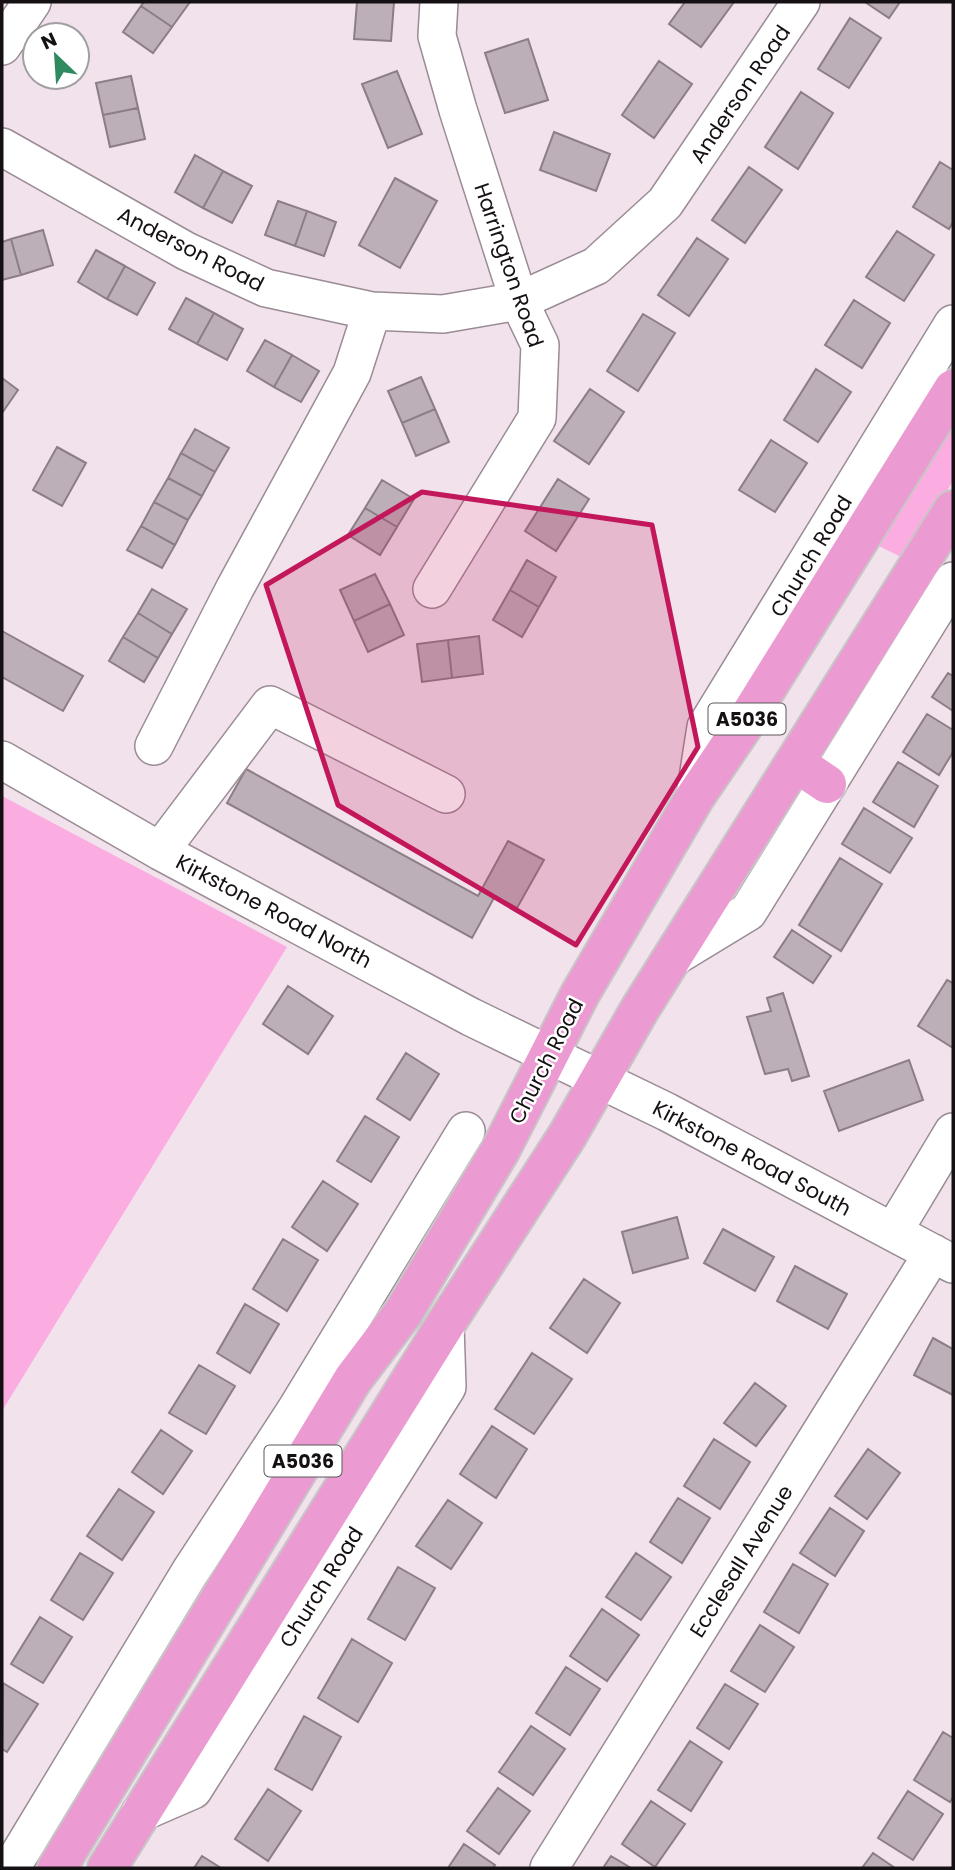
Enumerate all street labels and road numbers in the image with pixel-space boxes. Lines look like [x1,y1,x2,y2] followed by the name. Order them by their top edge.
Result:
[683,19,797,169] street label: Anderson Road
[467,179,551,351] street label: Harrington Road
[113,200,269,298] street label: Anderson Road
[763,490,859,622] street label: Church Road
[708,704,786,734] road number: A5036
[171,847,377,975] street label: Kirkstone Road North
[502,993,590,1129] street label: Church Road
[648,1093,856,1223] street label: Kirkstone Road South
[264,1446,342,1476] road number: A5036
[682,1479,800,1643] street label: Ecclesall Avenue
[272,1521,370,1653] street label: Church Road

